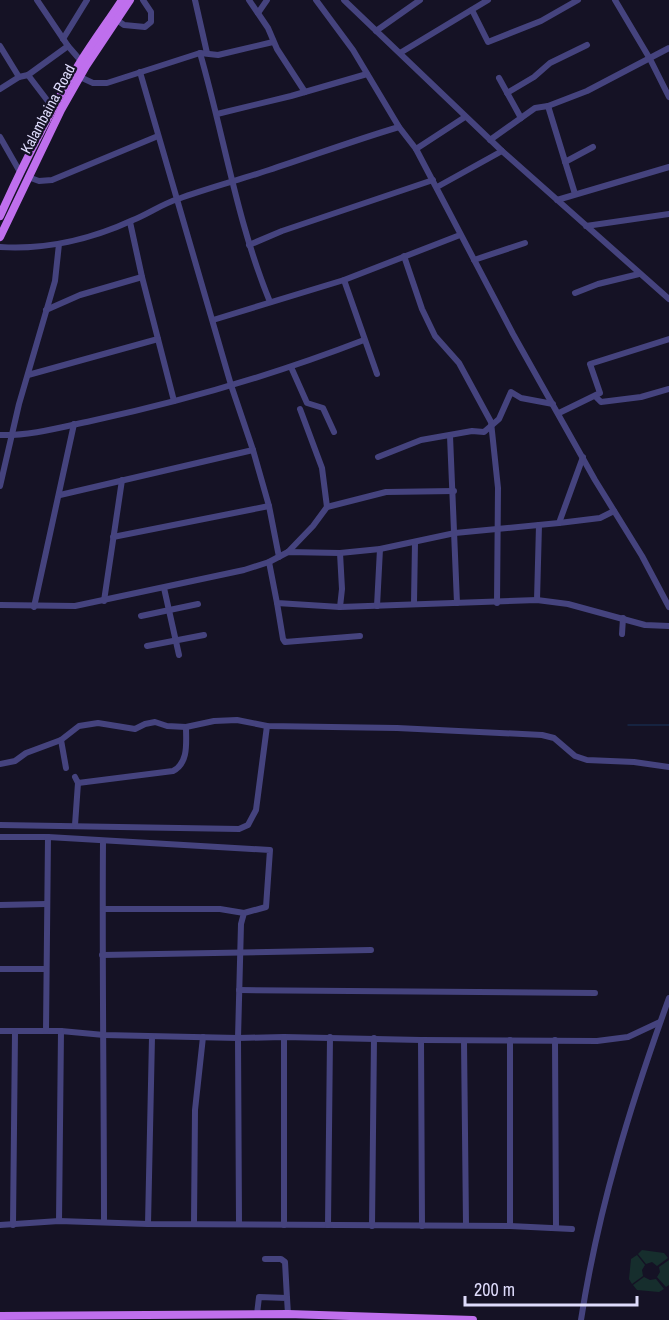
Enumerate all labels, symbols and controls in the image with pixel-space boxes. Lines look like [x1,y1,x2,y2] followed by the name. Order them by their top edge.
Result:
[15,60,80,157] street label: Kalambaina Road
[465,1269,638,1307] scale bar
[474,1277,515,1302] text: 200 m

